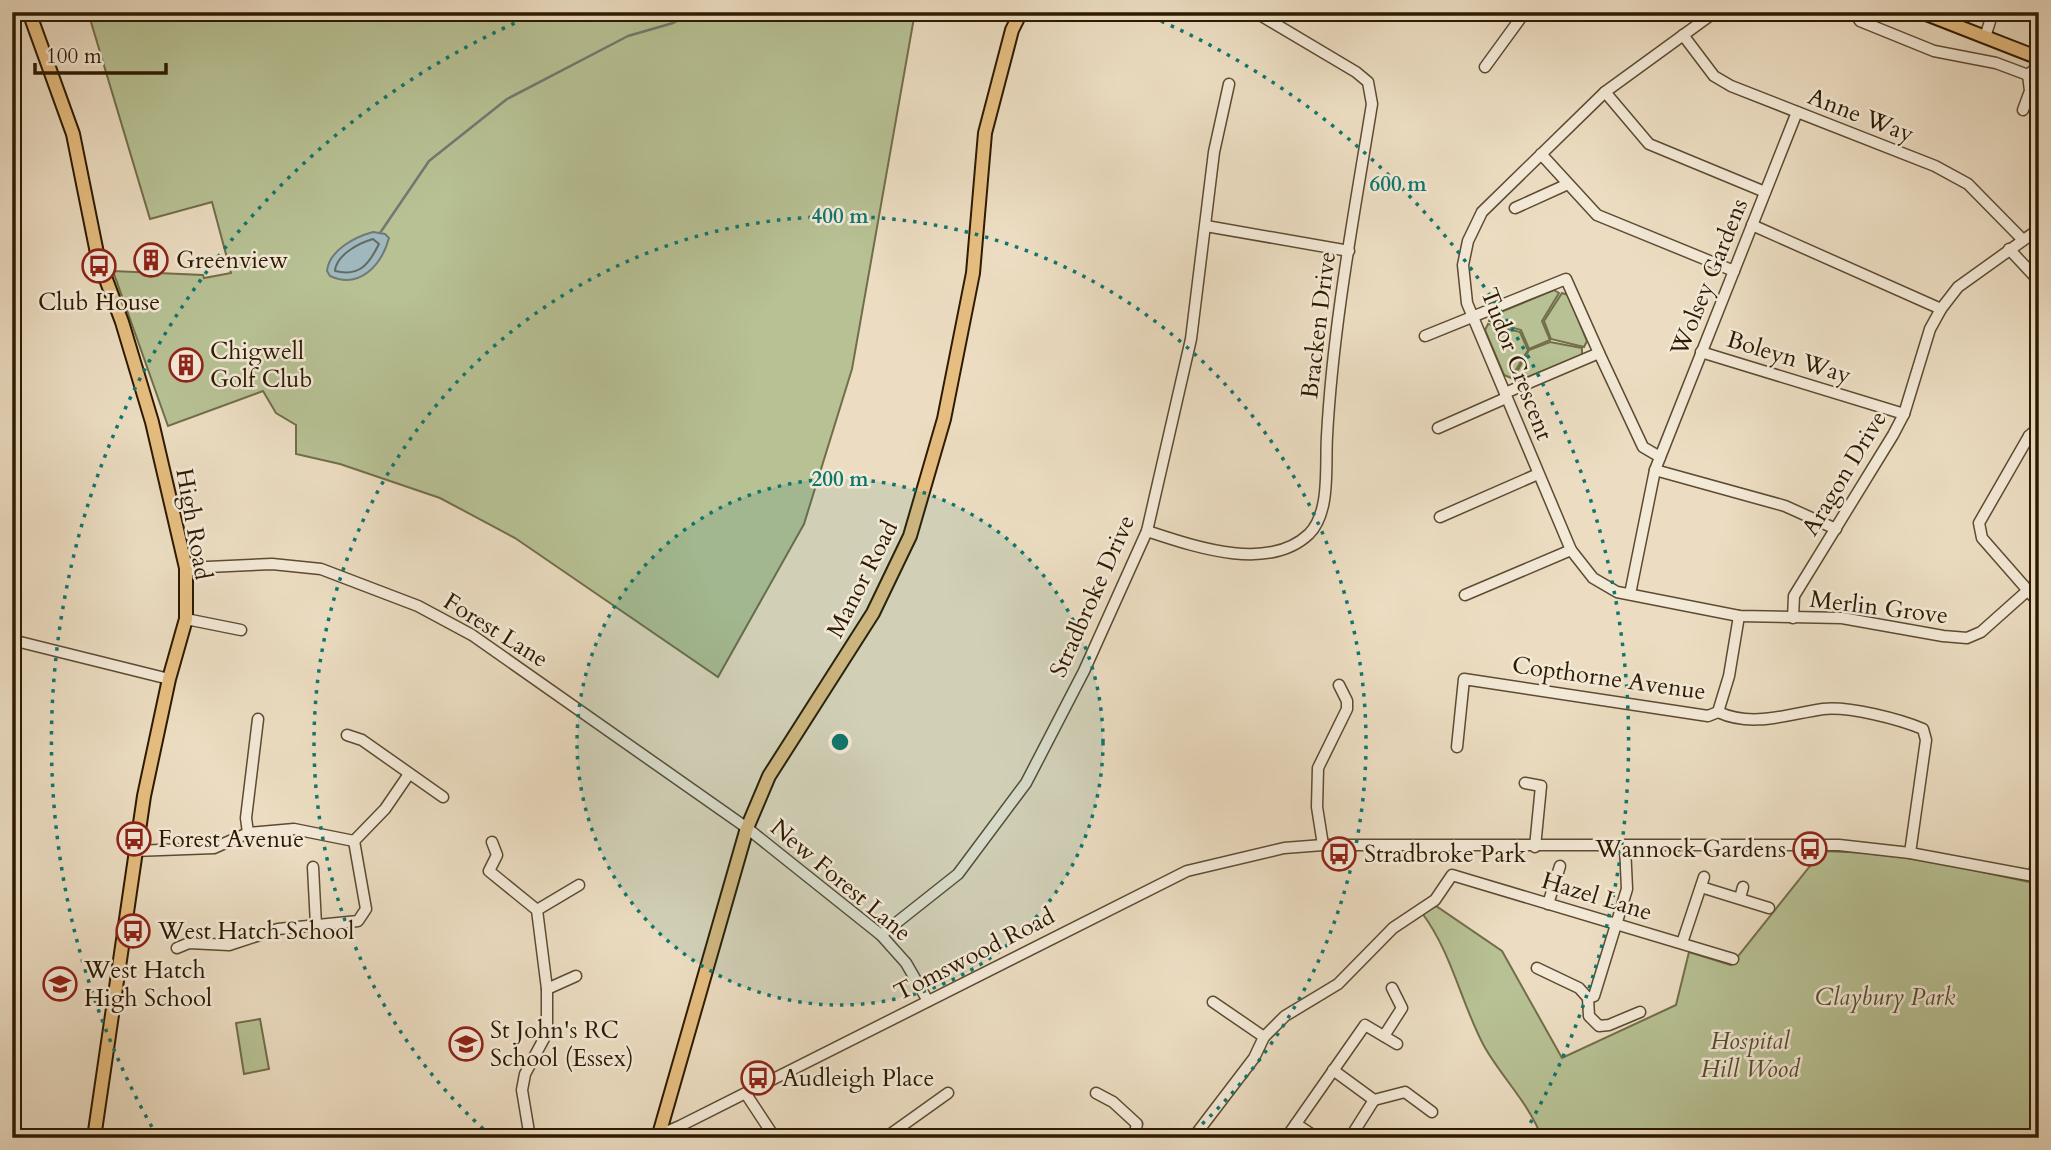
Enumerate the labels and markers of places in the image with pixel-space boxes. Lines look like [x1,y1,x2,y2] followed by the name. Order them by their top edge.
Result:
[132,241,170,279] building icon: Greenview
[176,244,288,277] place label: Greenview
[80,247,118,285] bus stop icon: Club House
[38,286,160,319] place label: Club House
[210,335,312,396] place label: Chigwell Golf Club
[167,346,205,384] building icon: Chigwell Golf Club
[828,730,852,754] centre of rings
[115,820,153,858] bus stop icon: Forest Avenue
[158,823,304,856] place label: Forest Avenue
[1791,830,1829,868] bus stop icon: Wannock Gardens
[1594,833,1786,866] place label: Wannock Gardens
[1320,835,1358,873] bus stop icon: Stradbroke Park
[1364,838,1527,871] place label: Stradbroke Park
[114,912,152,950] bus stop icon: West Hatch School
[157,915,354,948] place label: West Hatch School
[83,954,212,1015] place label: West Hatch High School
[41,965,79,1003] school or university icon: West Hatch High School
[490,1014,634,1075] place label: St John's RC School (Essex)
[447,1025,485,1063] school or university icon: St John's RC School (Essex)
[739,1059,777,1097] bus stop icon: Audleigh Place
[782,1062,934,1095] place label: Audleigh Place

